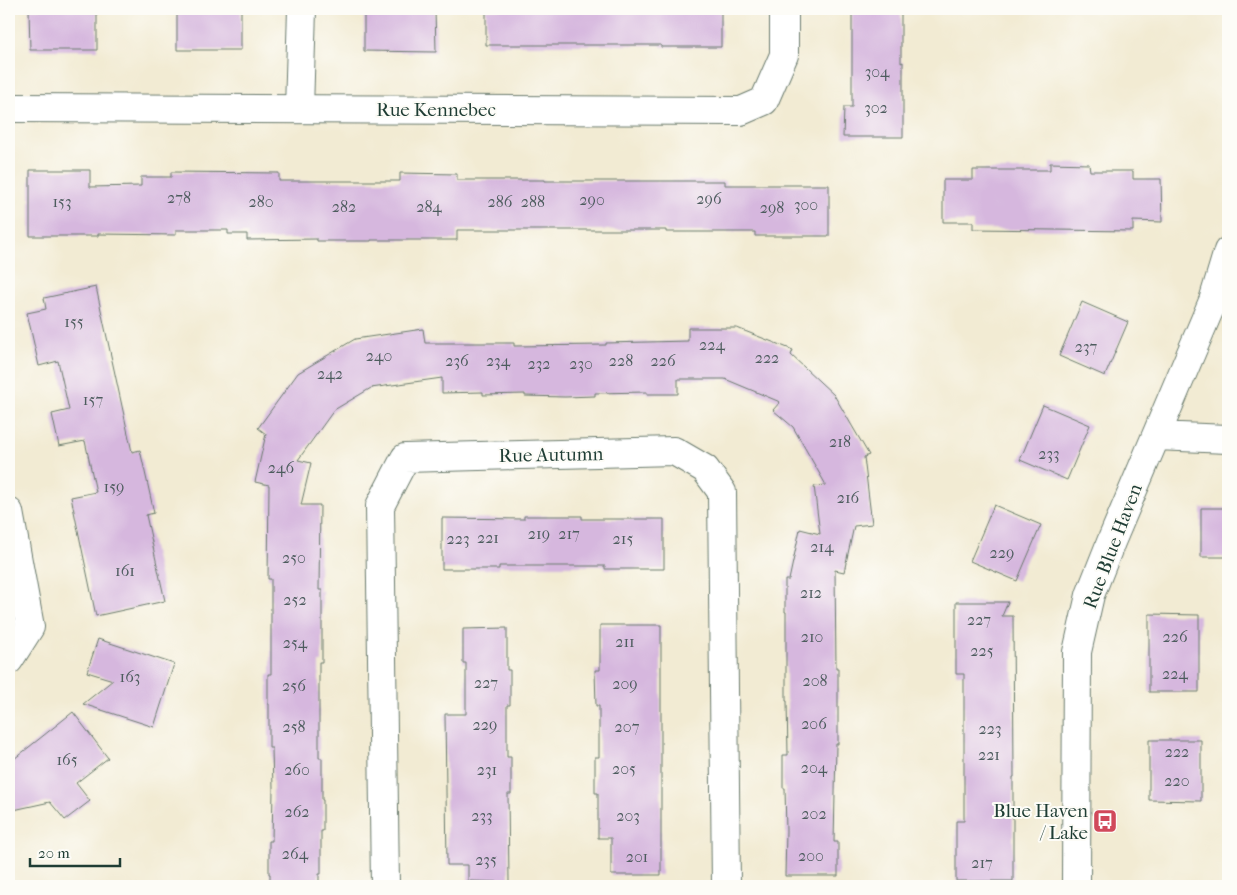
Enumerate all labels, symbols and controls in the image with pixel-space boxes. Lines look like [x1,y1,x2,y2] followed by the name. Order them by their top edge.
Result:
[865,62,890,81] house number: 304
[864,98,888,117] house number: 302
[376,99,496,121] street label: Rue Kennebec
[167,188,191,207] house number: 278
[696,189,722,208] house number: 296
[579,190,605,209] house number: 290
[52,192,72,211] house number: 153
[248,192,274,211] house number: 280
[488,192,513,211] house number: 286
[521,192,545,211] house number: 288
[794,195,818,214] house number: 300
[332,197,356,216] house number: 282
[416,197,442,216] house number: 284
[760,198,784,217] house number: 298
[64,312,84,331] house number: 155
[699,335,726,354] house number: 224
[1075,337,1098,356] house number: 237
[366,346,392,365] house number: 240
[755,348,779,367] house number: 222
[445,351,469,370] house number: 236
[486,351,511,370] house number: 234
[609,351,633,370] house number: 228
[650,351,676,370] house number: 226
[527,354,551,373] house number: 232
[569,354,593,373] house number: 230
[317,364,343,383] house number: 242
[83,390,103,409] house number: 157
[829,432,851,451] house number: 218
[498,443,604,467] street label: Rue Autumn
[1038,444,1060,463] house number: 233
[268,458,295,477] house number: 246
[104,477,124,496] house number: 159
[1079,481,1147,612] street label: Rue Blue Haven
[837,488,860,507] house number: 216
[528,524,550,543] house number: 219
[558,524,580,543] house number: 217
[477,528,499,547] house number: 221
[446,529,470,548] house number: 223
[613,529,633,548] house number: 215
[810,537,834,556] house number: 214
[990,543,1014,562] house number: 229
[282,548,306,567] house number: 250
[115,561,135,580] house number: 161
[800,583,822,602] house number: 212
[283,590,307,609] house number: 252
[967,610,991,629] house number: 227
[801,627,823,646] house number: 210
[1162,627,1188,646] house number: 226
[615,632,635,651] house number: 211
[283,633,308,652] house number: 254
[970,641,994,660] house number: 225
[1162,664,1189,683] house number: 224
[120,667,140,686] house number: 163
[802,671,828,690] house number: 208
[474,673,498,692] house number: 227
[612,674,638,693] house number: 209
[282,676,306,695] house number: 256
[801,714,827,733] house number: 206
[473,715,497,734] house number: 229
[282,717,306,736] house number: 258
[615,717,640,736] house number: 207
[978,719,1002,738] house number: 223
[1165,742,1189,761] house number: 222
[978,745,1000,764] house number: 221
[56,750,78,769] house number: 165
[801,758,828,777] house number: 204
[612,759,636,778] house number: 205
[284,760,310,779] house number: 260
[477,760,497,779] house number: 231
[1164,771,1190,790] house number: 220
[993,800,1088,844] place label: Blue Haven / Lake
[284,802,310,821] house number: 262
[801,804,827,823] house number: 202
[471,806,493,825] house number: 233
[616,806,640,825] house number: 203
[1092,808,1118,834] bus stop icon: Blue Haven / Lake
[30,835,120,867] scale bar
[38,844,70,862] text: 20 m
[282,844,309,863] house number: 264
[798,846,824,865] house number: 200
[626,847,648,866] house number: 201
[475,850,497,869] house number: 235
[971,853,993,872] house number: 217

